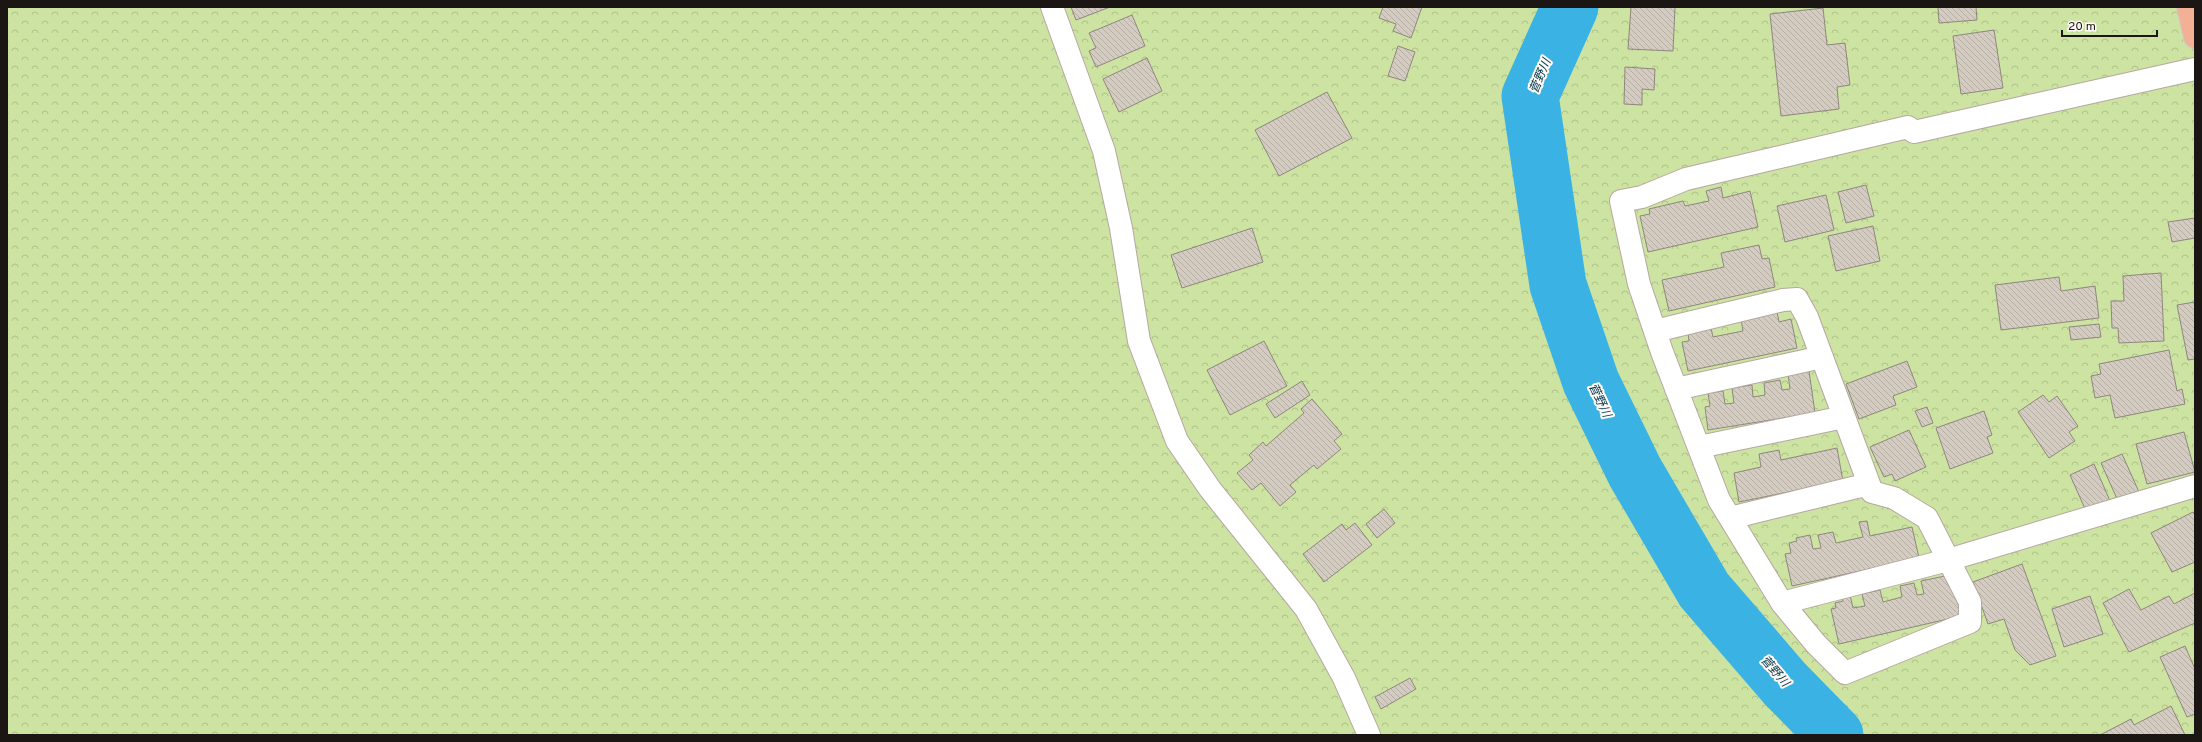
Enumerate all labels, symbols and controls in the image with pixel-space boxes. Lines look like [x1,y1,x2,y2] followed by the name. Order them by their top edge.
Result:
[2062,12,2157,38] scale bar
[2068,19,2096,35] text: 20 m
[1527,55,1556,96] water label: 菅野川
[1584,381,1615,422] water label: 菅野川
[1756,653,1793,692] water label: 菅野川

